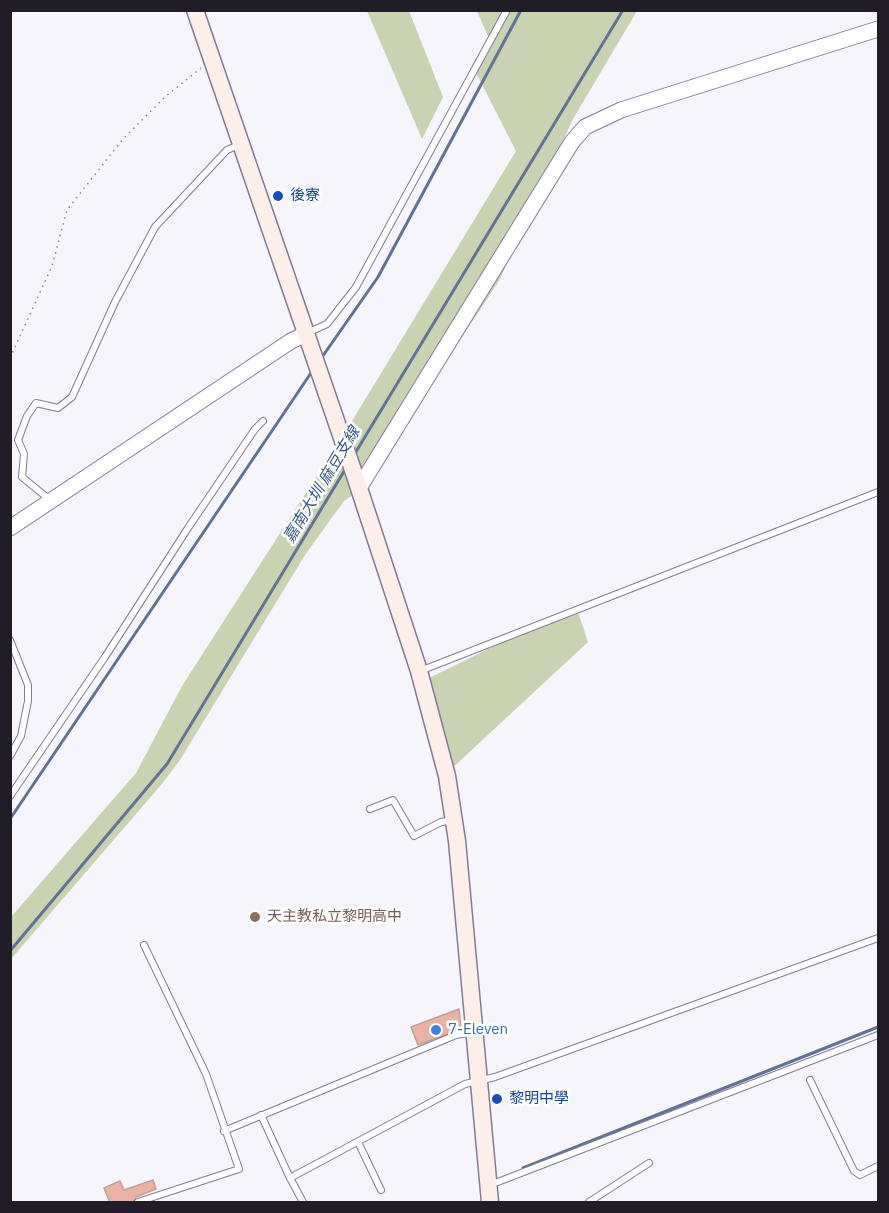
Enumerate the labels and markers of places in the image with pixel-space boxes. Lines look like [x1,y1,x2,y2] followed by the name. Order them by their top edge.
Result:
[290,187,320,205] place label: 後寮
[271,189,285,203] marker: 後寮
[267,908,402,926] place label: 天主教私立黎明高中
[248,910,262,924] marker: 天主教私立黎明高中
[448,1021,508,1039] place label: 7-Eleven
[429,1023,443,1037] marker: 7-Eleven
[509,1090,569,1108] place label: 黎明中學
[490,1092,504,1106] marker: 黎明中學

